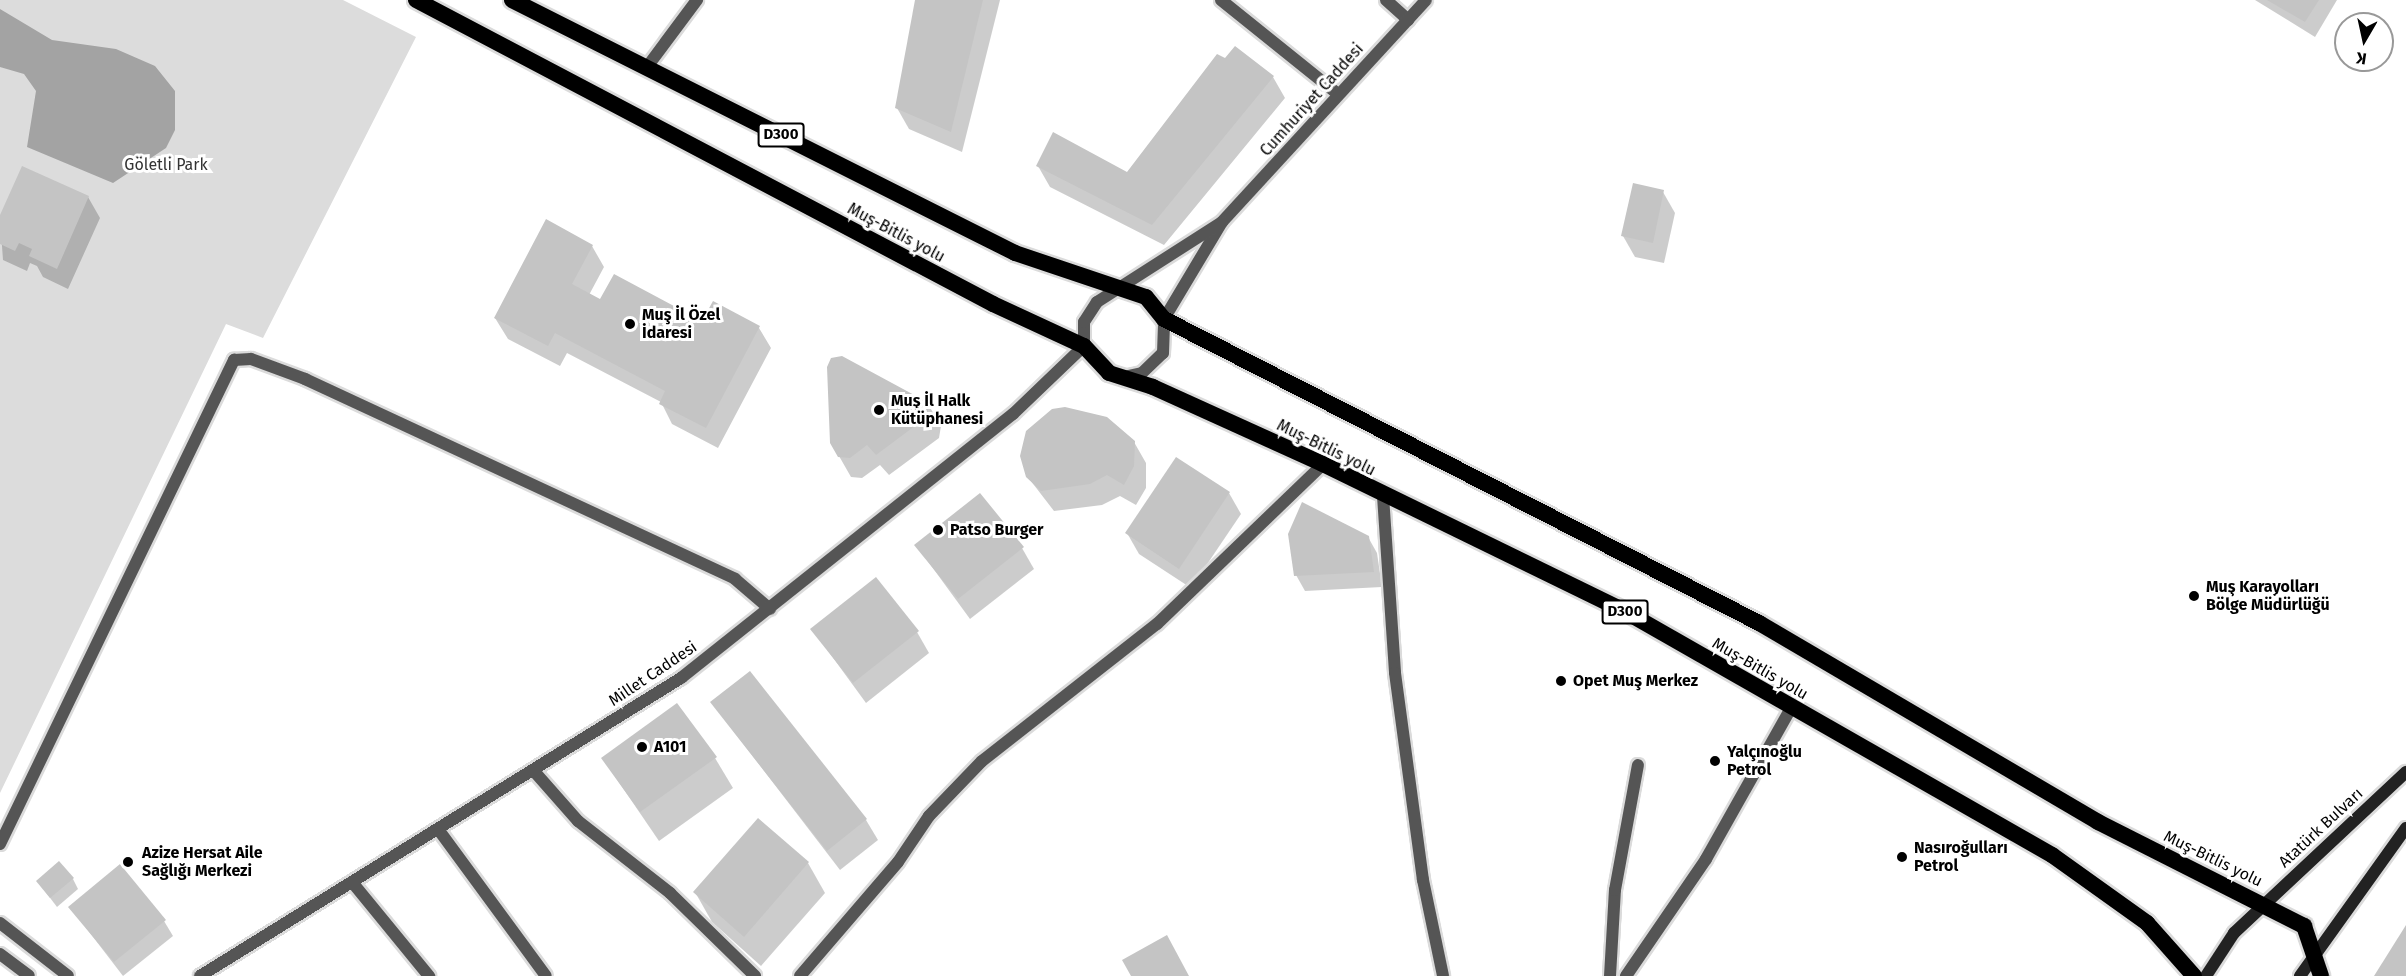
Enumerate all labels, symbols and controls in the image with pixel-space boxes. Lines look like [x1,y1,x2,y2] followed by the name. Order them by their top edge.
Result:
[2334,12,2394,72] north arrow
[1256,40,1368,160] street label: Cumhuriyet Caddesi
[2355,48,2368,68] text: K
[757,123,805,147] road number: D300
[124,155,208,175] park label: Göletli Park
[844,199,948,267] street label: Muş-Bitlis yolu
[642,305,720,343] place label: Muş İl Özel İdaresi
[623,317,637,331] marker: Muş İl Özel İdaresi
[891,391,983,429] place label: Muş İl Halk Kütüphanesi
[872,403,886,417] marker: Muş İl Halk Kütüphanesi
[1274,416,1378,480] street label: Muş-Bitlis yolu
[950,520,1044,540] place label: Patso Burger
[931,523,945,537] marker: Patso Burger
[2206,577,2330,615] place label: Muş Karayolları Bölge Müdürlüğü
[2187,589,2201,603] marker: Muş Karayolları Bölge Müdürlüğü
[1601,600,1649,624] road number: D300
[1709,634,1811,704] street label: Muş-Bitlis yolu
[605,637,701,711] street label: Millet Caddesi
[1573,671,1698,691] place label: Opet Muş Merkez
[1554,674,1568,688] marker: Opet Muş Merkez
[654,737,686,757] place label: A101
[635,740,649,754] marker: A101
[1727,742,1802,780] place label: Yalçınoğlu Petrol
[1708,754,1722,768] marker: Yalçınoğlu Petrol
[2275,784,2367,872] street label: Atatürk Bulvarı
[2161,827,2265,891] street label: Muş-Bitlis yolu
[1914,838,2008,876] place label: Nasıroğulları Petrol
[142,843,263,881] place label: Azize Hersat Aile Sağlığı Merkezi
[1895,850,1909,864] marker: Nasıroğulları Petrol
[119,853,137,871] marker: Azize Hersat Aile Sağlığı Merkezi

